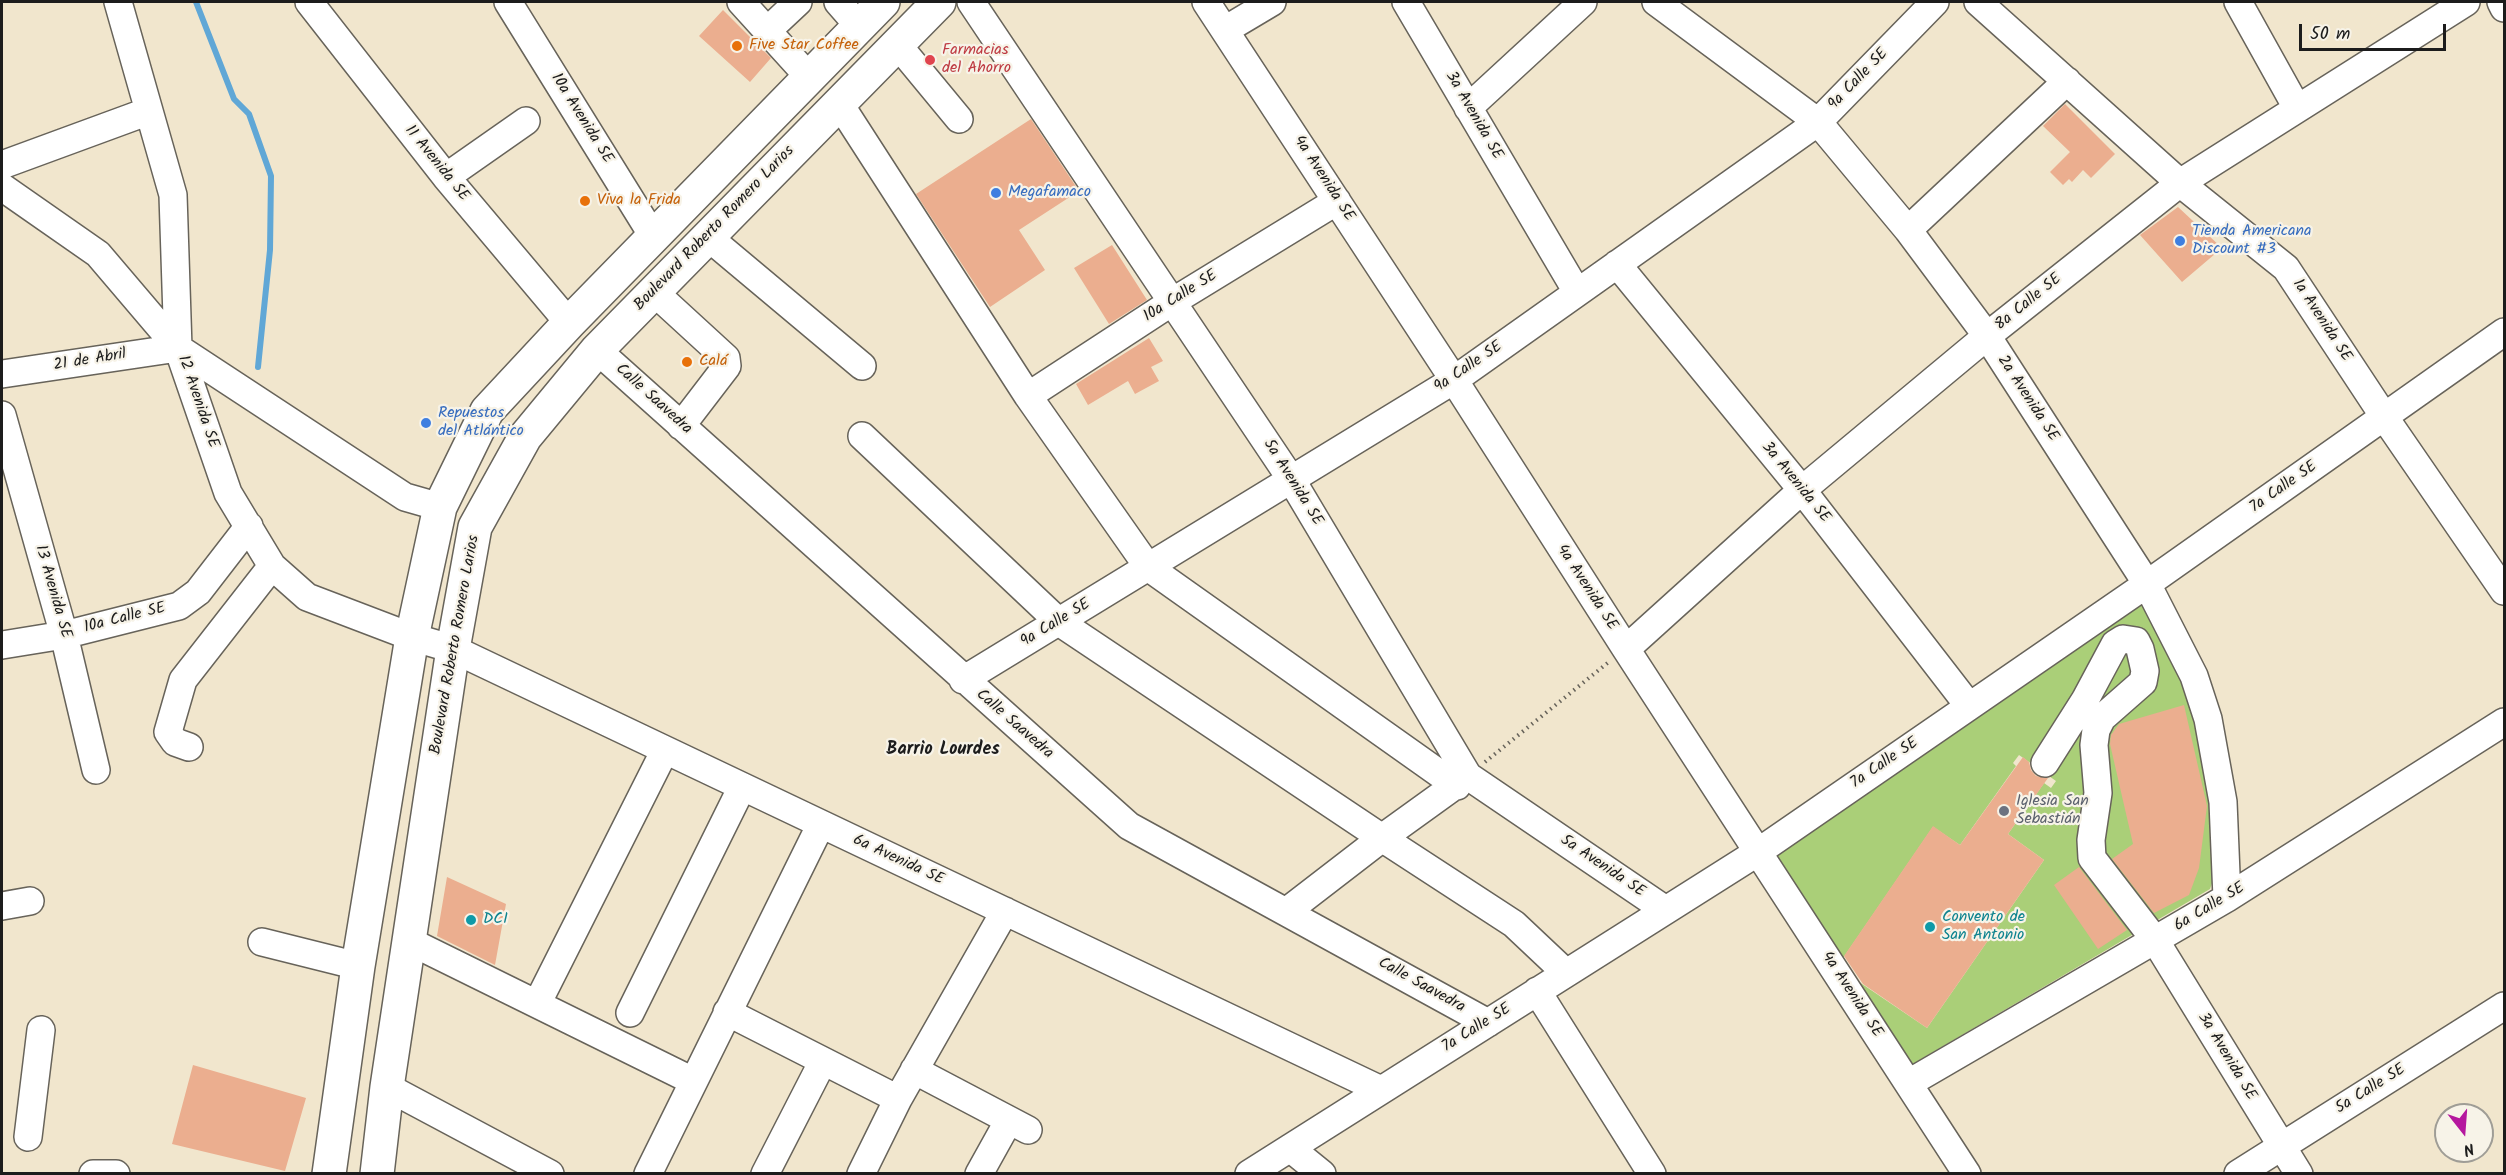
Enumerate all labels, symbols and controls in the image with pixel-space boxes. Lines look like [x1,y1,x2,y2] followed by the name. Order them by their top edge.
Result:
[2302,12,2449,50] scale bar
[2310,20,2350,49] text: 50 m
[749,36,859,56] place label: Five Star Coffee
[730,39,744,53] marker: Five Star Coffee
[942,41,1011,79] place label: Farmacias del Ahorro
[1825,45,1893,115] street label: 9a Calle SE
[923,53,937,67] marker: Farmacias del Ahorro
[1440,68,1506,164] street label: 3a Avenida SE
[546,70,616,168] street label: 10a Avenida SE
[400,122,472,206] street label: 11 Avenida SE
[1288,132,1358,226] street label: 4a Avenida SE
[631,142,799,316] street label: Boulevard Roberto Romero Larios
[1008,183,1091,203] place label: Megafamaco
[989,186,1003,200] marker: Megafamaco
[597,191,681,211] place label: Viva la Frida
[578,194,592,208] marker: Viva la Frida
[2192,222,2311,260] place label: Tienda Americana Discount #3
[2173,234,2187,248] marker: Tienda Americana Discount #3
[1141,267,1221,327] street label: 10a Calle SE
[1992,270,2066,336] street label: 8a Calle SE
[2287,276,2355,366] street label: 1a Avenida SE
[1431,338,1507,398] street label: 9a Calle SE
[52,346,128,376] street label: 21 de Abril
[699,352,728,372] place label: Calá
[1992,352,2062,446] street label: 2a Avenida SE
[172,353,222,451] street label: 12 Avenida SE
[680,355,694,369] marker: Calá
[611,360,695,440] street label: Calle Saavedra
[438,404,524,442] place label: Repuestos del Atlántico
[419,416,433,430] marker: Repuestos del Atlántico
[1258,436,1326,530] street label: 5a Avenida SE
[1756,439,1834,527] street label: 3a Avenida SE
[2247,458,2321,518] street label: 7a Calle SE
[427,534,485,756] street label: Boulevard Roberto Romero Larios
[1551,541,1621,635] street label: 4a Avenida SE
[29,543,75,641] street label: 13 Avenida SE
[1018,596,1094,652] street label: 9a Calle SE
[82,600,168,638] street label: 10a Calle SE
[971,686,1057,764] street label: Calle Saavedra
[1847,734,1923,794] street label: 7a Calle SE
[886,740,1000,762] district label: Barrio Lourdes
[2016,792,2089,830] place label: Iglesia San Sebastián
[1997,804,2011,818] marker: Iglesia San Sebastián
[849,831,947,891] street label: 6a Avenida SE
[1556,832,1648,902] street label: 5a Avenida SE
[2171,879,2249,937] street label: 6a Calle SE
[1942,908,2025,946] place label: Convento de San Antonio
[483,910,508,930] place label: DCI
[464,913,478,927] marker: DCI
[1923,920,1937,934] marker: Convento de San Antonio
[1816,948,1886,1042] street label: 4a Avenida SE
[1374,954,1468,1018] street label: Calle Saavedra
[1439,1000,1515,1058] street label: 7a Calle SE
[2192,1010,2260,1104] street label: 3a Avenida SE
[2332,1061,2410,1119] street label: 5a Calle SE
[2434,1103,2494,1163] north arrow
[2460,1135,2477,1162] text: N

